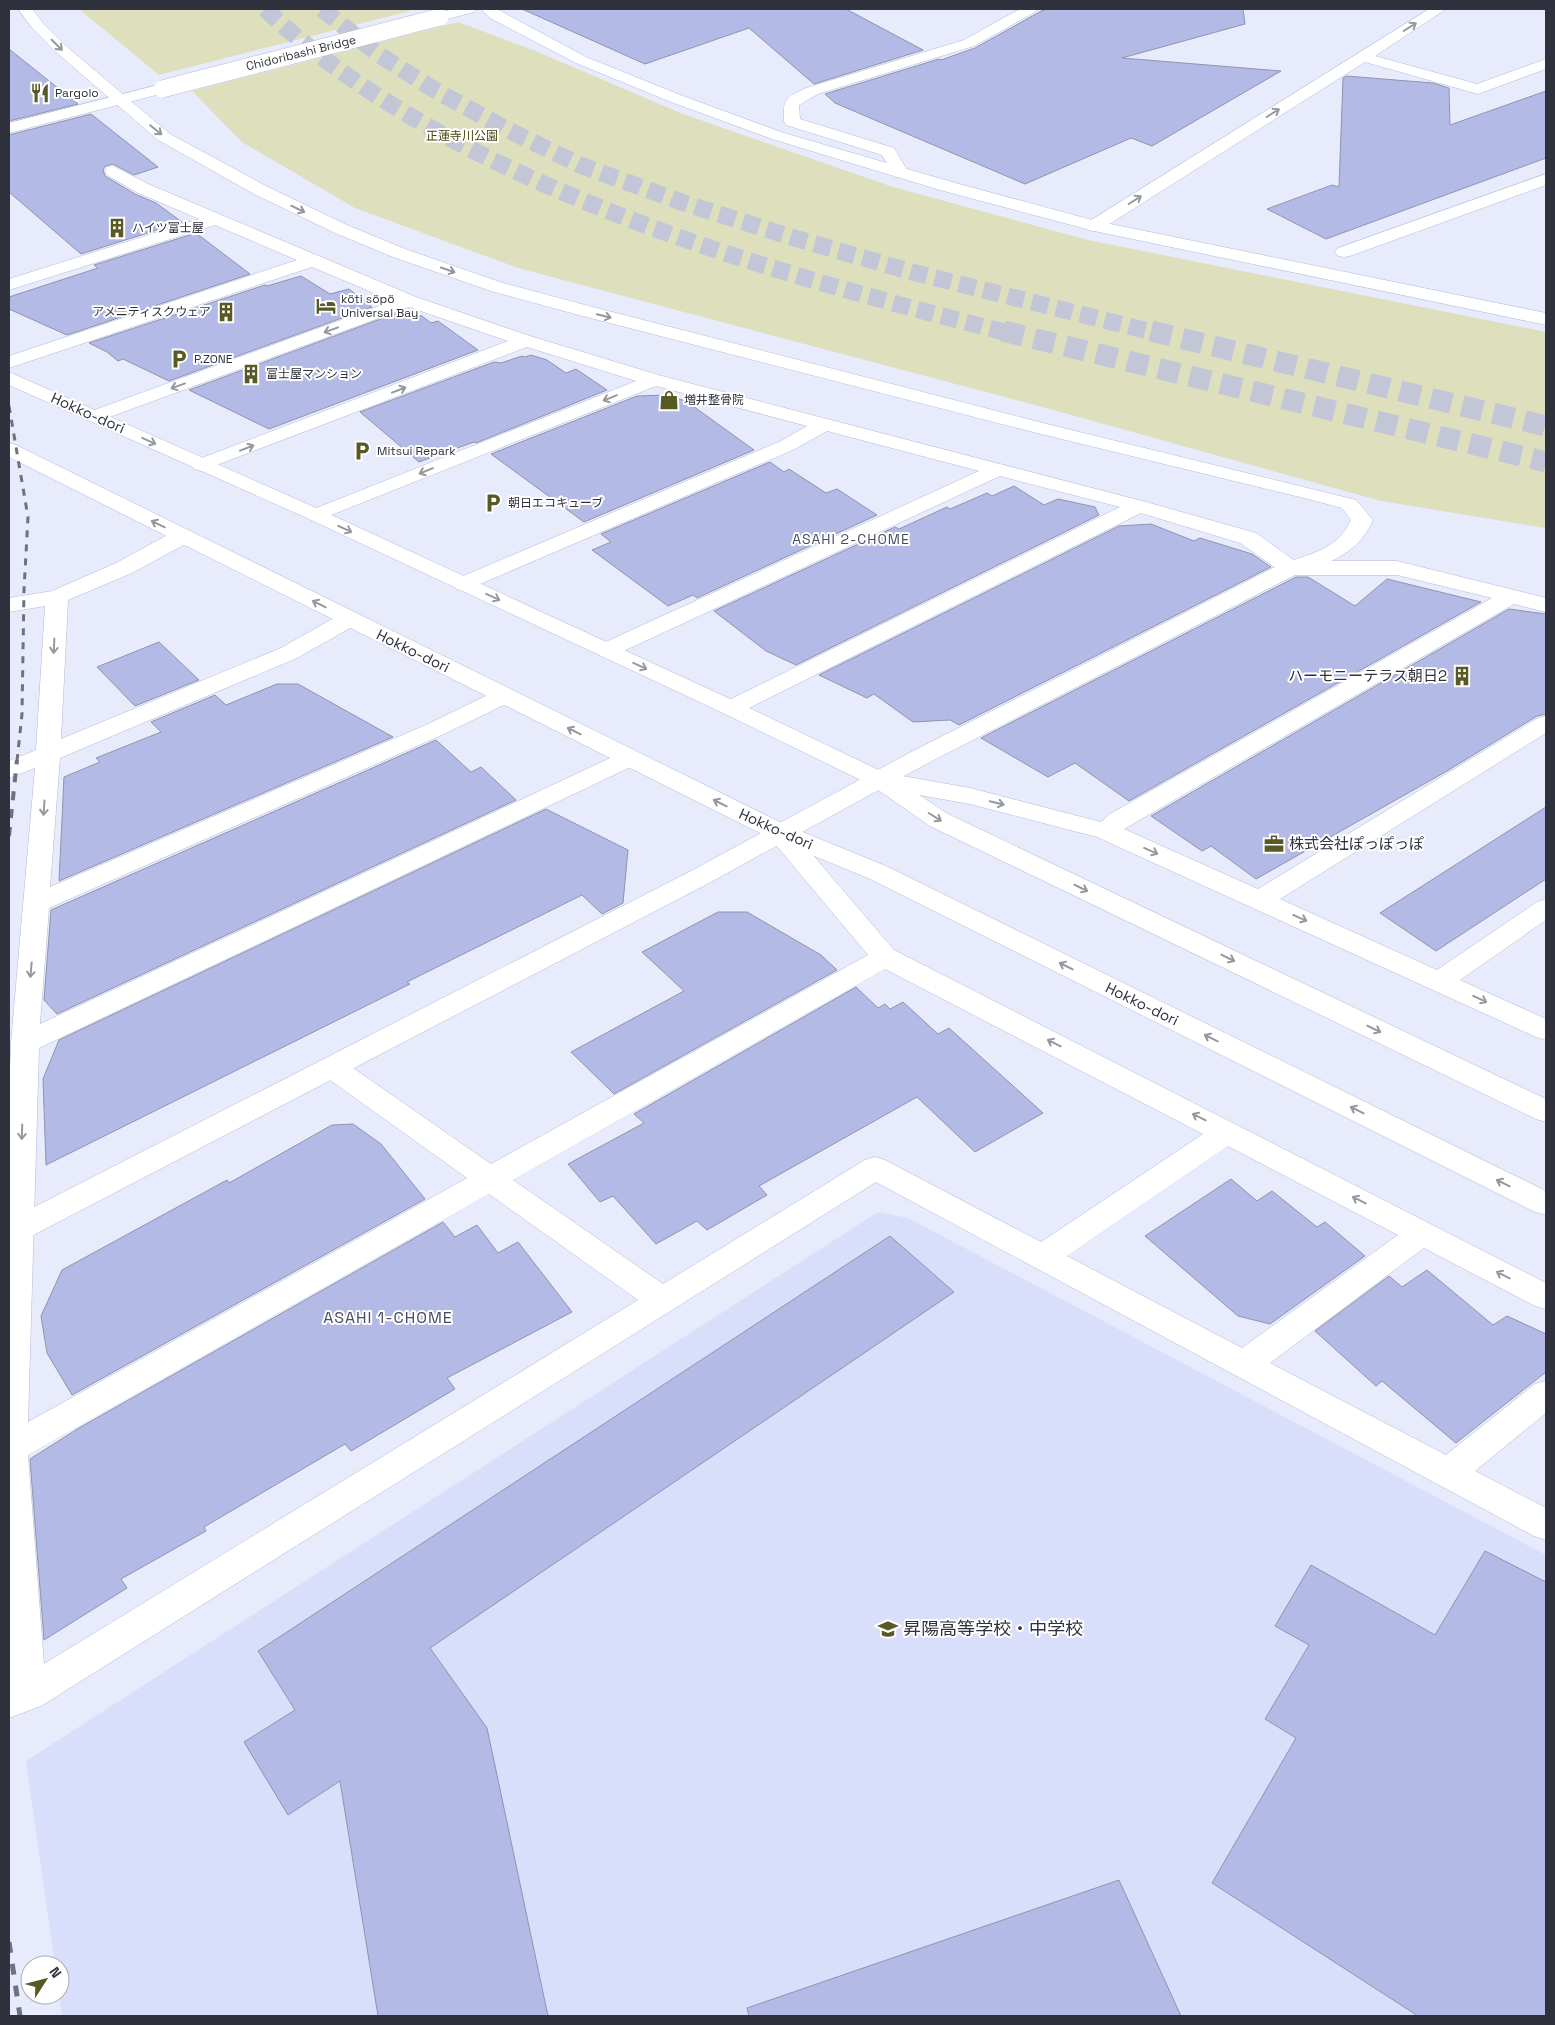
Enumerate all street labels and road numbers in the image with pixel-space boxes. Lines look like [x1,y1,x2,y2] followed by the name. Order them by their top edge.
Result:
[244,32,358,74] street label: Chidoribashi Bridge
[48,388,128,437] street label: Hokko-dori
[373,625,453,676] street label: Hokko-dori
[736,804,816,853] street label: Hokko-dori
[1102,978,1182,1029] street label: Hokko-dori

